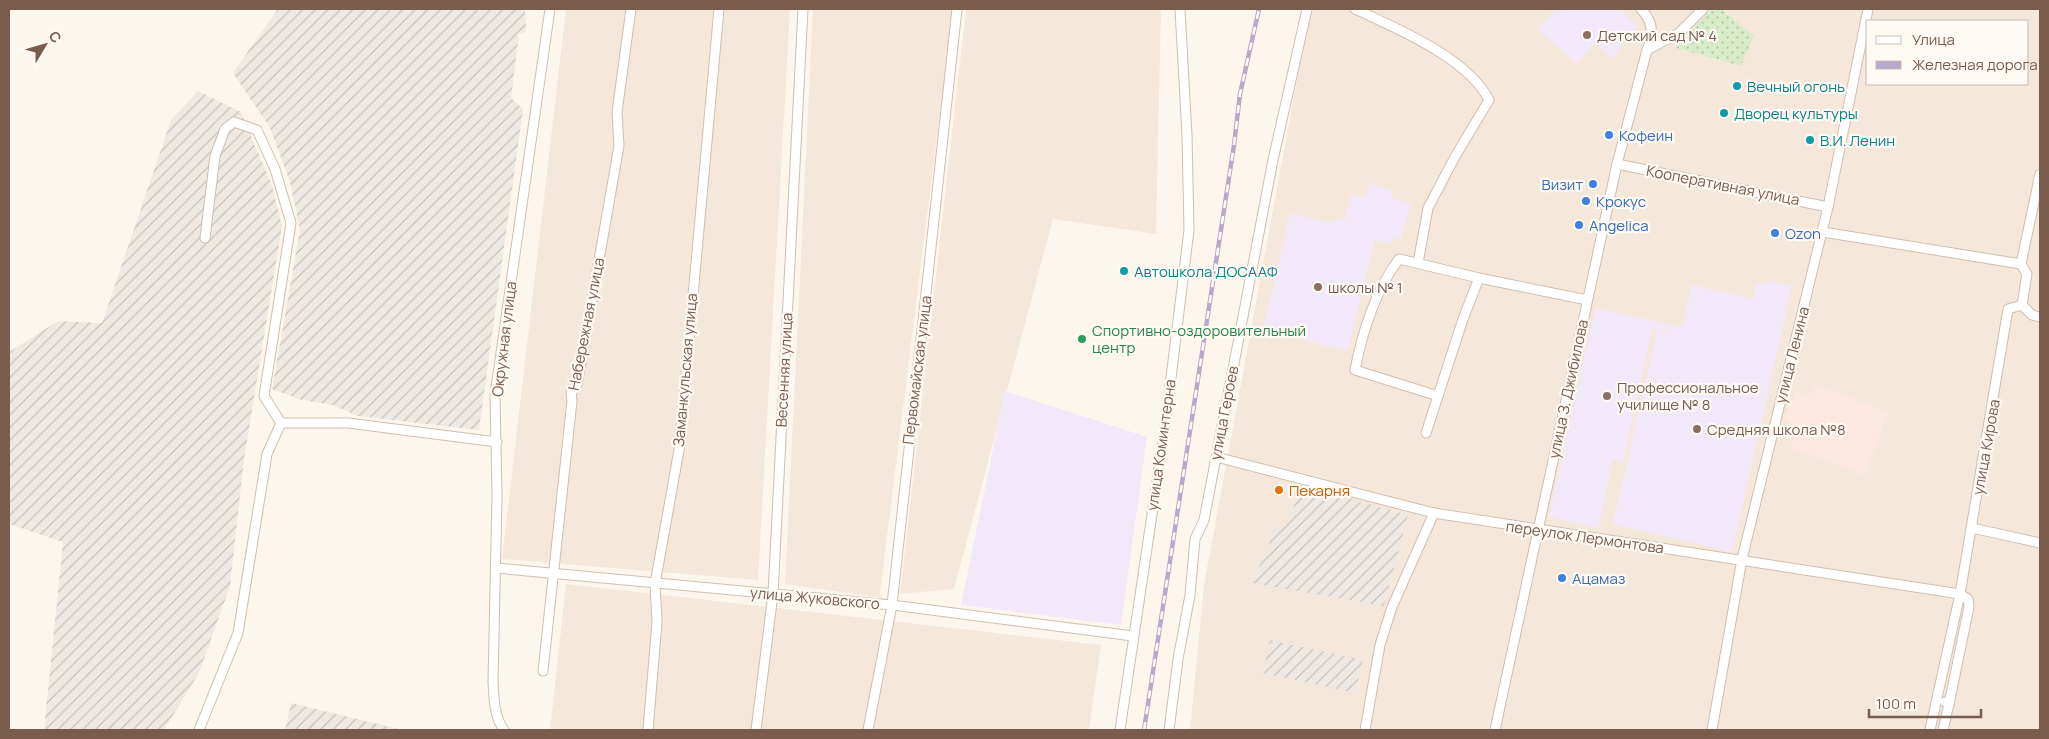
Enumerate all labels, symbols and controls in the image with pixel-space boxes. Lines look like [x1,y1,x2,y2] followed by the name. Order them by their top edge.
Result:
[20,20,70,70] north arrow
[1866,20,2029,85] legend
[1597,25,1717,46] place label: Детский сад № 4
[45,27,66,47] text: С
[1581,29,1593,41] marker: Детский сад № 4
[1912,29,1955,50] text: Улица
[1912,54,2037,75] text: Железная дорога
[1747,76,1845,97] place label: Вечный огонь
[1731,80,1743,92] marker: Вечный огонь
[1734,103,1858,124] place label: Дворец культуры
[1718,107,1730,119] marker: Дворец культуры
[1619,125,1673,146] place label: Кофеин
[1603,129,1615,141] marker: Кофеин
[1820,130,1895,151] place label: В.И. Ленин
[1804,134,1816,146] marker: В.И. Ленин
[1645,160,1801,210] street label: Кооперативная улица
[1542,174,1583,195] place label: Визит
[1587,178,1599,190] marker: Визит
[1596,191,1646,212] place label: Крокус
[1580,195,1592,207] marker: Крокус
[1589,215,1649,236] place label: Angelica
[1573,219,1585,231] marker: Angelica
[1785,223,1821,244] place label: Ozon
[1769,227,1781,239] marker: Ozon
[563,256,609,392] street label: Набережная улица
[1134,261,1278,282] place label: Автошкола ДОСААФ
[1118,265,1130,277] marker: Автошкола ДОСААФ
[1328,277,1403,298] place label: школы № 1
[487,280,521,398] street label: Окружная улица
[1312,281,1324,293] marker: школы № 1
[668,292,702,448] street label: Заманкульская улица
[897,294,937,446] street label: Первомайская улица
[1770,304,1814,406] street label: улица Ленина
[771,312,797,428] street label: Весенняя улица
[1543,317,1593,461] street label: улица З. Джибилова
[1092,320,1306,358] place label: Спортивно-оздоровительный центр
[1076,333,1088,345] marker: Спортивно-оздоровительный центр
[1205,364,1243,462] street label: улица Героев
[1617,377,1759,415] place label: Профессиональное училище № 8
[1141,378,1181,512] street label: улица Коминтерна
[1601,390,1613,402] marker: Профессиональное училище № 8
[1967,397,2005,497] street label: улица Кирова
[1707,419,1846,440] place label: Средняя школа №8
[1691,423,1703,435] marker: Средняя школа №8
[1289,480,1350,501] place label: Пекарня
[1273,484,1285,496] marker: Пекарня
[1505,516,1665,558] street label: переулок Лермонтова
[1572,568,1625,589] place label: Ацамаз
[1556,572,1568,584] marker: Ацамаз
[749,582,881,614] street label: улица Жуковского
[1869,686,1982,718] scale bar
[1876,693,1916,714] text: 100 m

